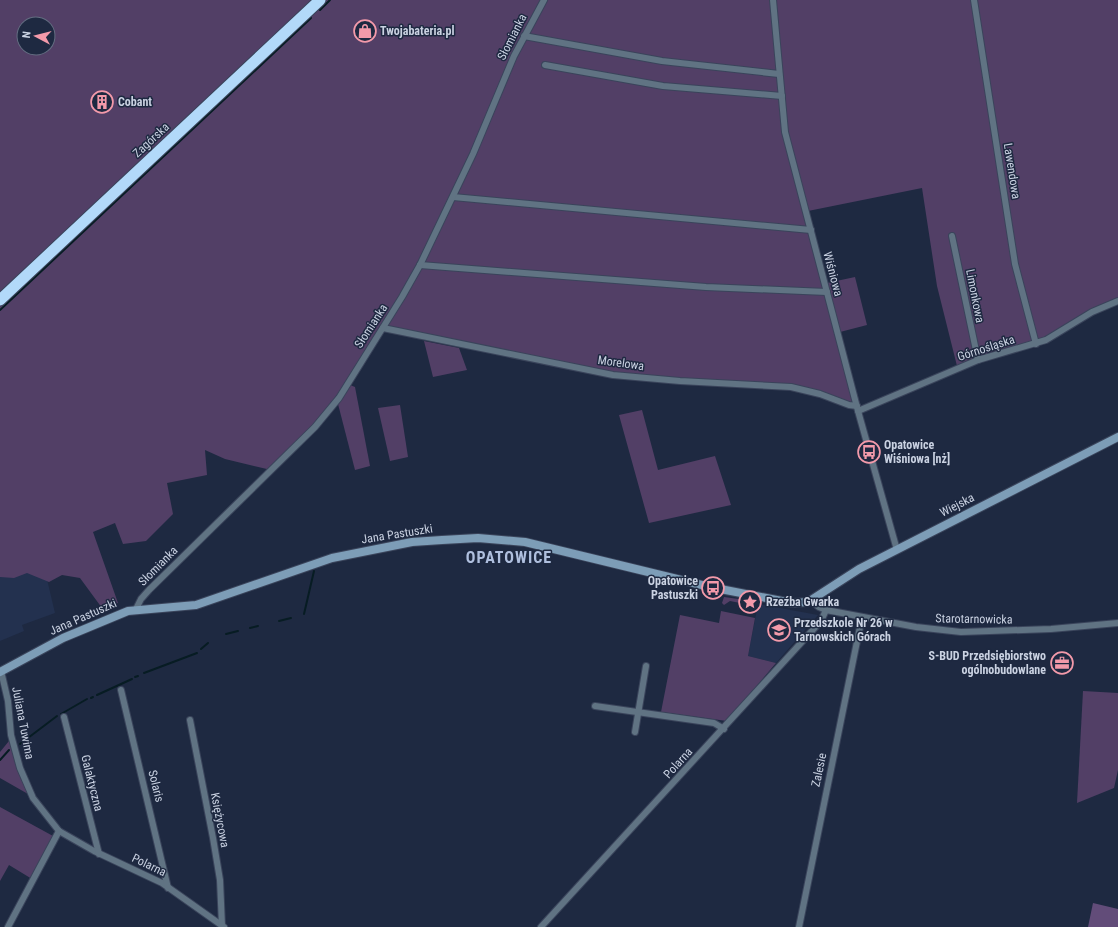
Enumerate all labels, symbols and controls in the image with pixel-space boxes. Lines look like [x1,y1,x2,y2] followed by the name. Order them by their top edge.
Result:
[494,11,530,62] street label: Słomianka
[16,16,56,56] north arrow
[352,18,378,44] shop icon: Twojabateria.pl
[380,24,455,38] place label: Twojabateria.pl
[20,30,33,39] text: N
[89,89,115,115] building icon: Cobant
[118,95,152,109] place label: Cobant
[130,120,172,160] street label: Zagórska
[1001,142,1023,200] street label: Lawendowa
[820,250,846,298] street label: Wiśniowa
[963,268,987,324] street label: Limonkowa
[352,301,391,351] street label: Słomianka
[956,332,1017,364] street label: Górnośląska
[597,353,645,373] street label: Morelowa
[884,438,950,466] place label: Opatowice Wiśniowa [nż]
[856,439,882,465] bus stop icon: Opatowice Wiśniowa [nż]
[937,490,977,520] street label: Wiejska
[360,521,434,547] street label: Jana Pastuszki
[135,543,181,589] street label: Słomianka
[466,548,552,567] district label: OPATOWICE
[648,574,698,602] place label: Opatowice Pastuszki
[700,575,726,601] bus stop icon: Opatowice Pastuszki
[737,589,763,615] place icon: Rzeźba Gwarka
[766,595,839,609] place label: Rzeźba Gwarka
[47,596,119,638] street label: Jana Pastuszki
[935,611,1013,627] street label: Starotarnowicka
[794,616,893,644] place label: Przedszkole Nr 26 w Tarnowskich Górach
[766,617,792,643] school or university icon: Przedszkole Nr 26 w Tarnowskich Górach
[928,649,1046,677] place label: S-BUD Przedsiębiorstwo ogólnobudowlane
[1049,650,1075,676] office icon: S-BUD Przedsiębiorstwo ogólnobudowlane
[9,685,37,761] street label: Juliana Tuwima
[661,745,696,781] street label: Polarna
[809,751,829,788] street label: Zalesie
[78,753,106,813] street label: Galaktyczna
[145,768,167,804] street label: Solaris
[208,791,232,849] street label: Księżycowa
[130,851,169,879] street label: Polarna

